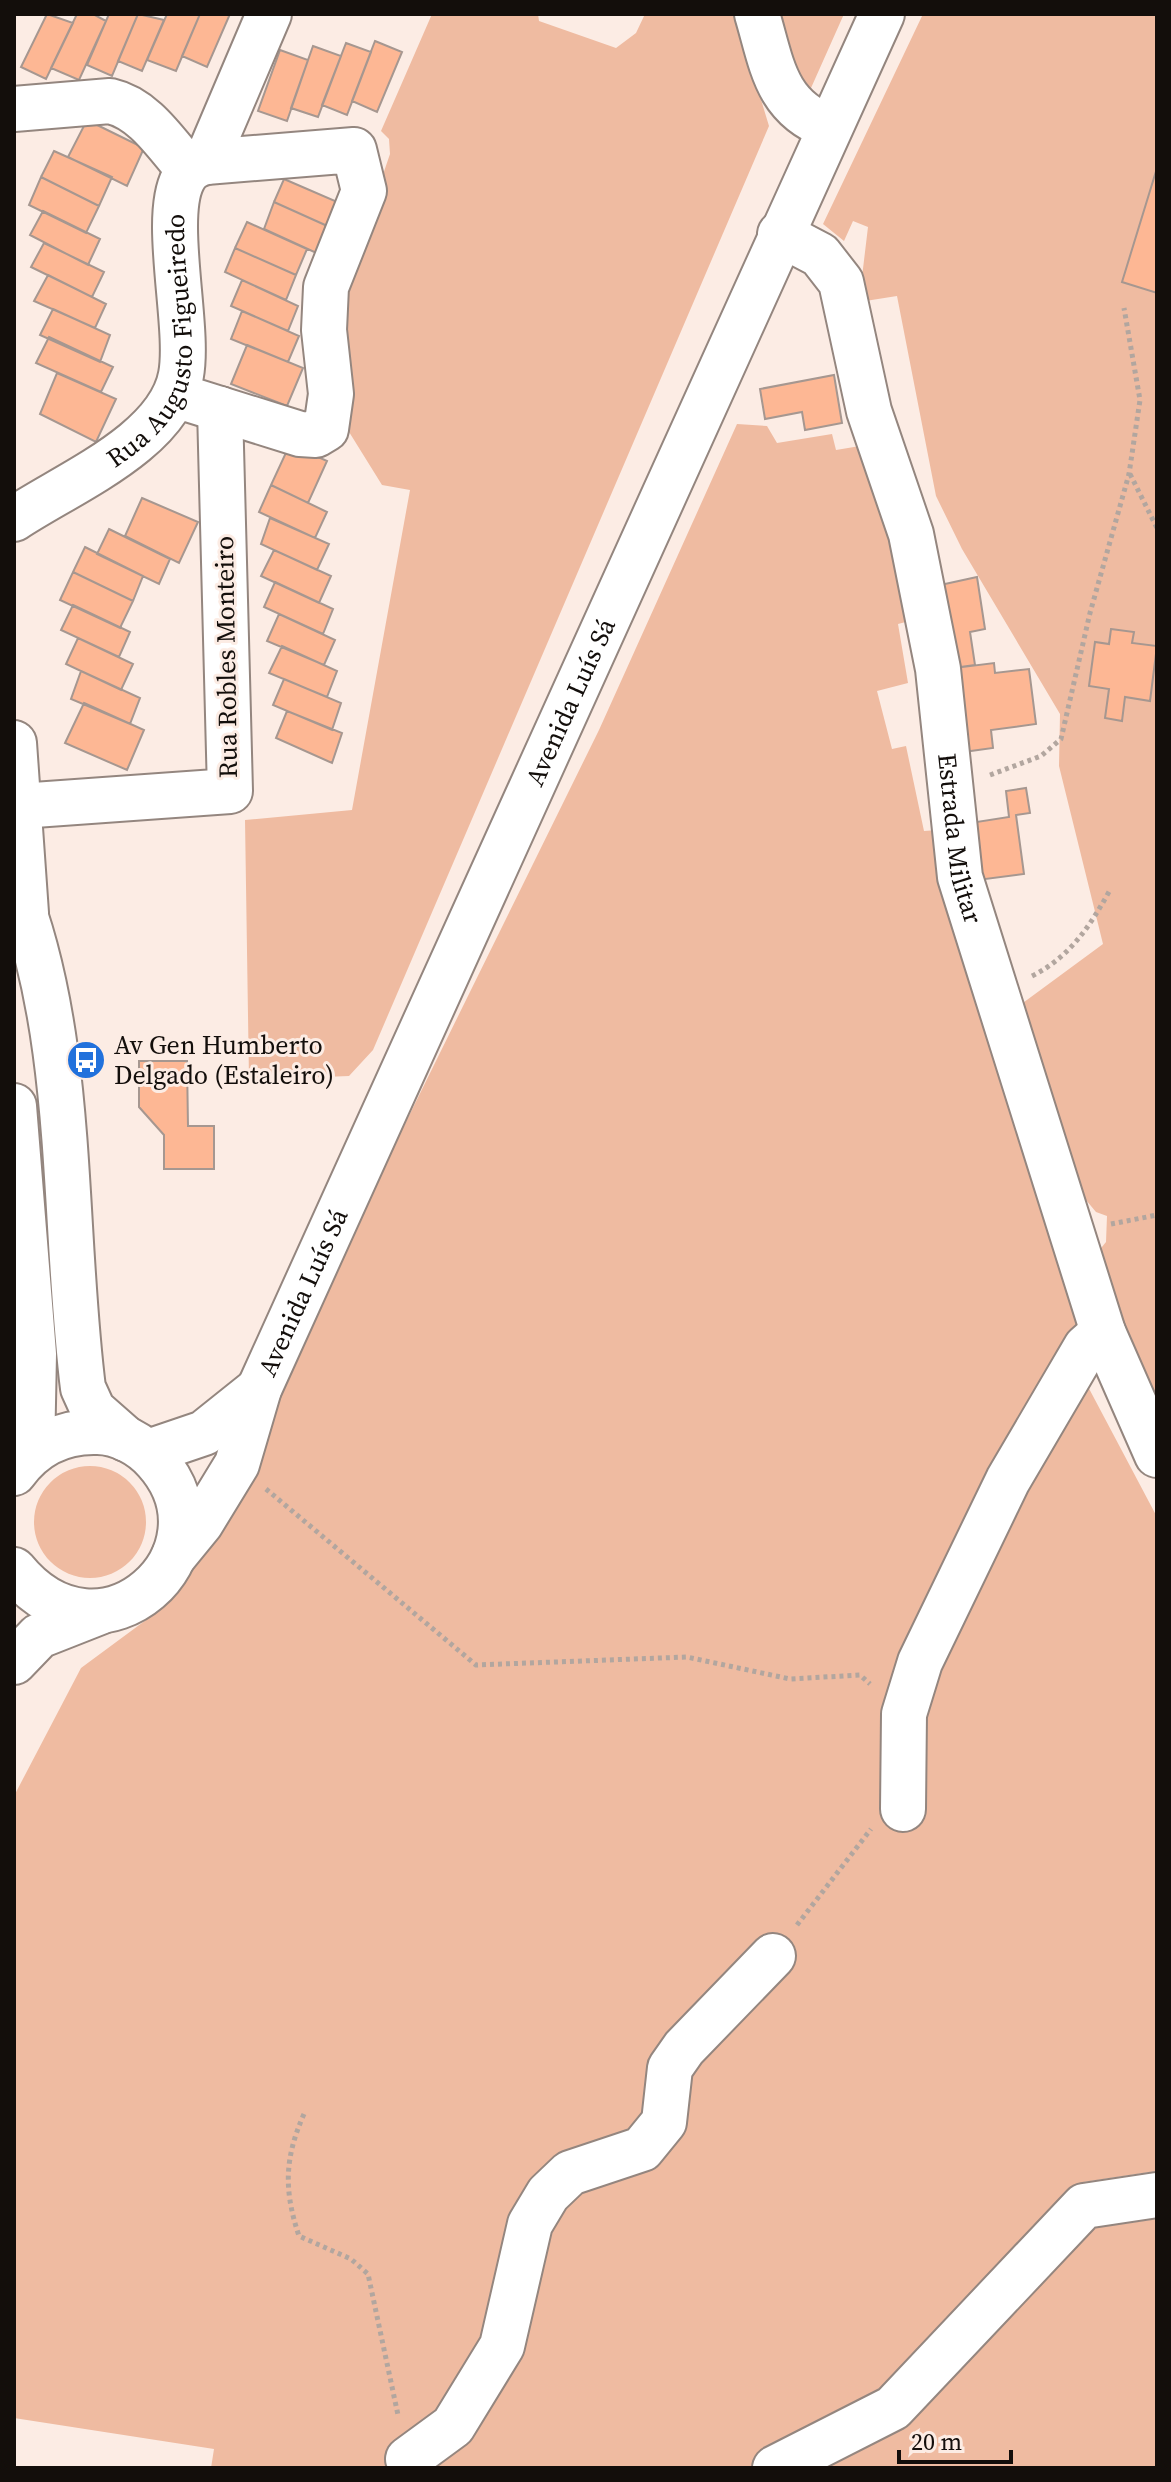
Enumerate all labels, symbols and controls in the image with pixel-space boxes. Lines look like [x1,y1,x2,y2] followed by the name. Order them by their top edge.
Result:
[99,213,201,476] street label: Rua Augusto Figueiredo
[206,536,246,778] street label: Rua Robles Monteiro
[517,612,624,792] street label: Avenida Luís Sá
[929,751,992,928] street label: Estrada Militar
[114,1027,334,1093] place label: Av Gen Humberto Delgado (Estaleiro)
[65,1039,107,1081] bus stop icon: Av Gen Humberto Delgado (Estaleiro)
[249,1202,357,1382] street label: Avenida Luís Sá
[899,2414,1011,2464] scale bar
[911,2425,962,2458] text: 20 m

